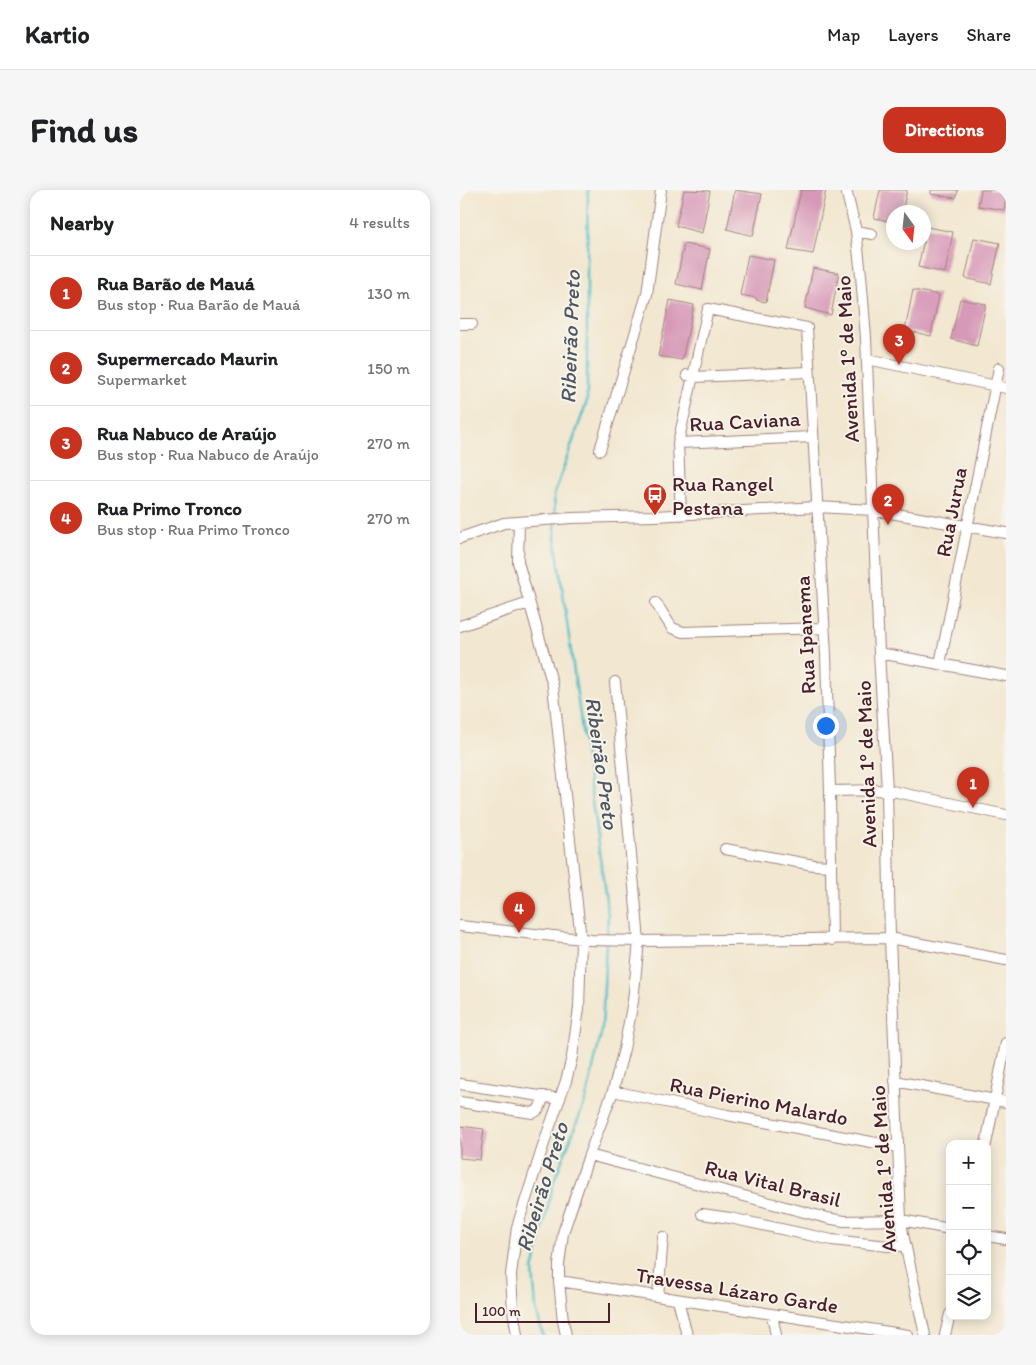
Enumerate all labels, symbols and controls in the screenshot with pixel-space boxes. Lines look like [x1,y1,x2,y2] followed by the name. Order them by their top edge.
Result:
[25,20,90,49] text: Kartio
[827,24,860,46] text: Map
[888,24,938,46] text: Layers
[966,24,1011,46] text: Share
[883,107,1006,153] button: Directions
[30,109,138,151] text: Find us
[886,205,931,250] north arrow
[50,210,114,235] text: Nearby
[349,213,410,232] text: 4 results
[554,269,586,404] water label: Ribeirão Preto
[97,272,255,295] text: Rua Barão de Mauá
[830,275,864,443] street label: Avenida 1º de Maio
[62,284,70,303] text: 1
[367,284,410,303] text: 130 m
[97,295,300,314] text: Bus stop · Rua Barão de Mauá
[883,324,915,365] pin: 3
[97,347,278,370] text: Supermercado Maurin
[62,359,70,378] text: 2
[367,359,410,378] text: 150 m
[97,370,187,389] text: Supermarket
[689,406,801,436] street label: Rua Caviana
[97,422,276,445] text: Rua Nabuco de Araújo
[62,434,70,453] text: 3
[367,434,410,453] text: 270 m
[97,445,319,464] text: Bus stop · Rua Nabuco de Araújo
[930,465,972,559] street label: Rua Jurua
[672,471,774,520] place label: Rua Rangel Pestana
[642,482,668,516] bus stop icon: Rua Rangel Pestana
[872,484,904,525] pin: 2
[97,497,242,520] text: Rua Primo Tronco
[61,509,71,528] text: 4
[367,509,410,528] text: 270 m
[97,520,290,539] text: Bus stop · Rua Primo Tronco
[789,575,821,695] street label: Rua Ipanema
[851,680,881,848] street label: Avenida 1º de Maio
[579,695,625,832] water label: Ribeirão Preto
[813,713,839,739] your location
[957,767,989,808] pin: 1
[503,892,535,933] pin: 4
[668,1071,850,1131] street label: Rua Pierino Malardo
[865,1085,901,1253] street label: Avenida 1º de Maio
[510,1118,575,1255] water label: Ribeirão Preto
[946,1140,991,1320] map controls
[946,1140,991,1185] button: +
[702,1154,844,1212] street label: Rua Vital Brasil
[946,1185,991,1230] button: −
[946,1230,991,1275] button: locate
[634,1262,840,1318] street label: Travessa Lázaro Garde
[946,1275,991,1320] button: layers
[475,1300,610,1323] scale bar
[482,1303,521,1320] text: 100 m

